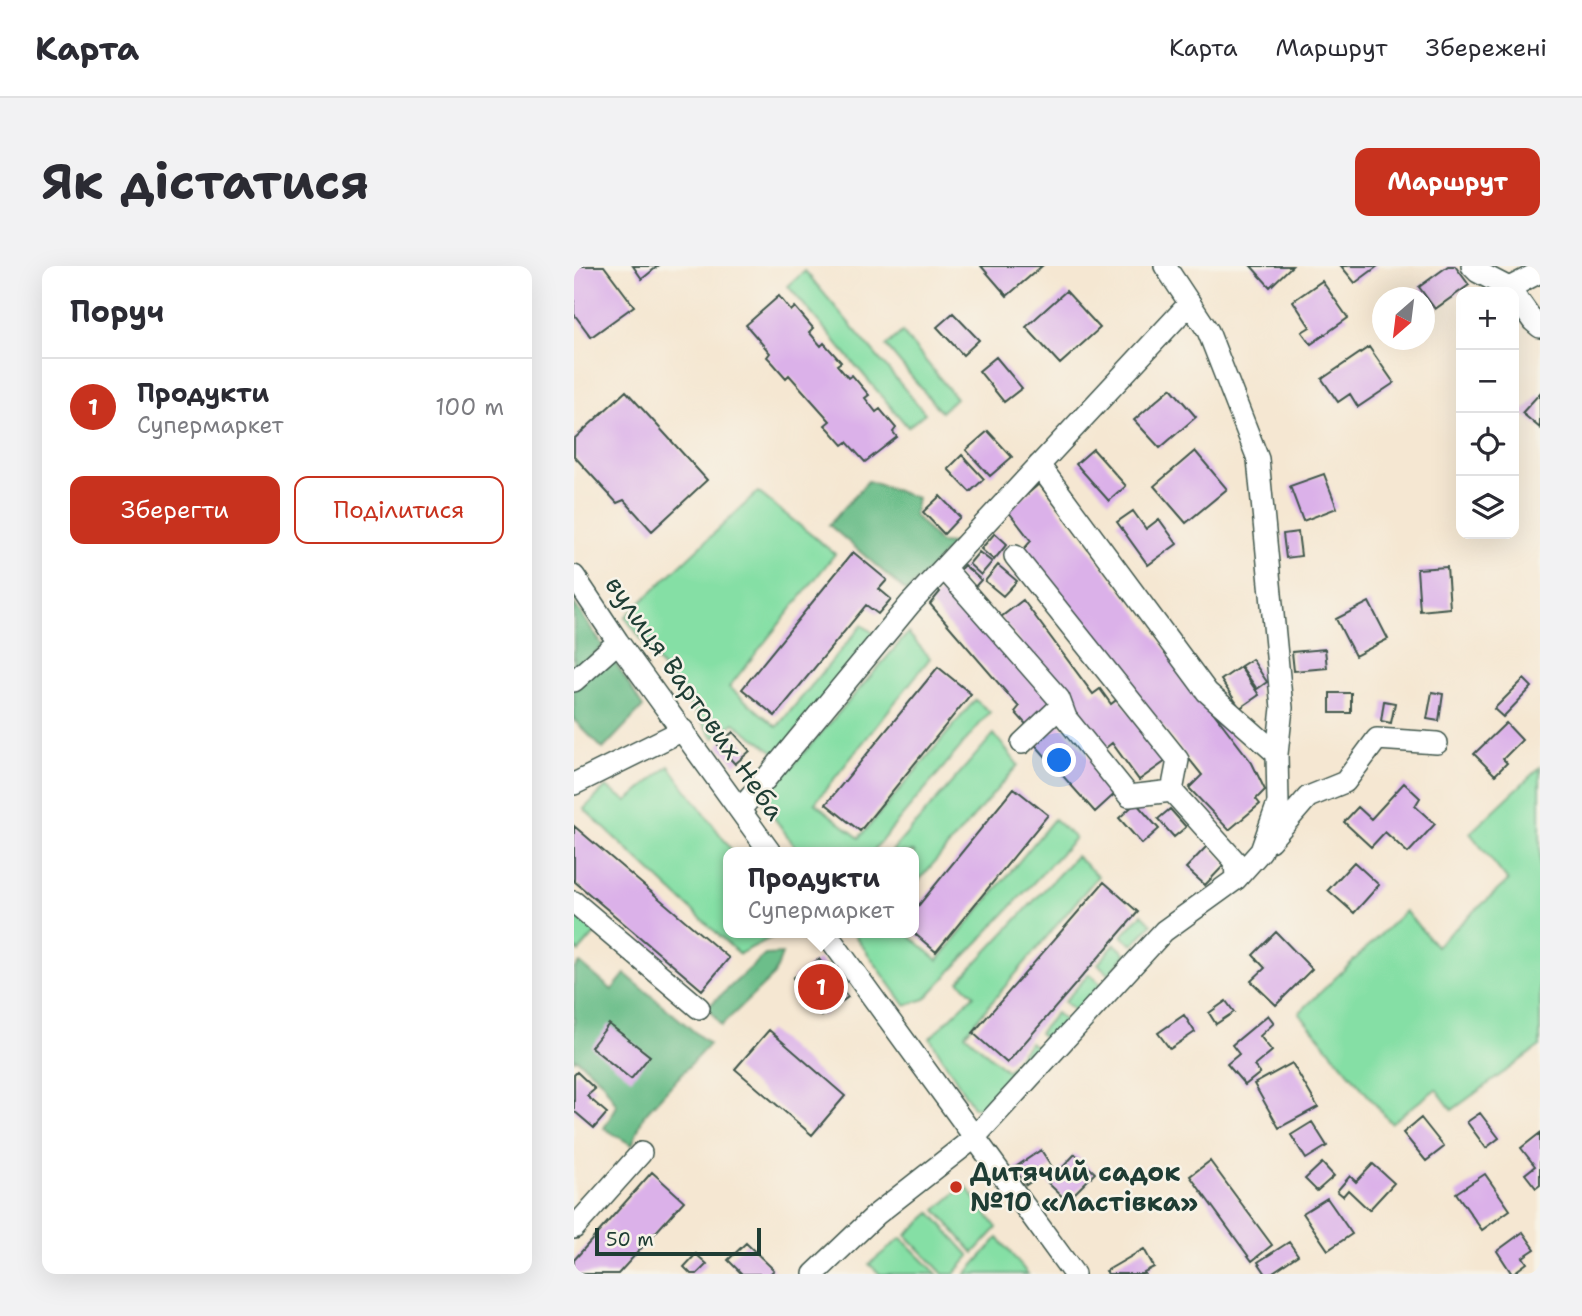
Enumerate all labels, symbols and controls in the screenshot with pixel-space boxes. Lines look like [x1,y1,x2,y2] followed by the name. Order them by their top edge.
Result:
[35,26,139,71] text: Карта
[1169,32,1238,64] text: Карта
[1276,32,1388,64] text: Маршрут
[1426,32,1547,64] text: Збережені
[1355,148,1540,216] button: Маршрут
[42,149,369,215] text: Як дістатися
[1372,287,1435,350] north arrow
[1456,287,1519,539] map controls
[1456,287,1519,350] button: +
[70,291,164,332] text: Поруч
[1456,350,1519,413] button: −
[137,375,269,410] text: Продукти
[88,392,98,422] text: 1
[435,392,504,422] text: 100 m
[137,410,284,440] text: Супермаркет
[1456,413,1519,476] button: locate
[70,476,280,544] button: Зберегти
[294,476,504,544] button: Поділитися
[1456,476,1519,539] button: layers
[598,569,793,827] street label: вулиця Вартових Неба
[1042,743,1076,777] your location
[723,847,919,938] popup
[748,860,880,895] text: Продукти
[748,895,894,925] text: Супермаркет
[798,961,844,1013] pin: 1
[970,1154,1198,1219] place label: Дитячий садок №10 «Ластівка»
[948,1179,964,1195] marker: Дитячий садок №10 «Ластівка»
[595,1225,761,1257] scale bar
[606,1227,654,1252] text: 50 m

